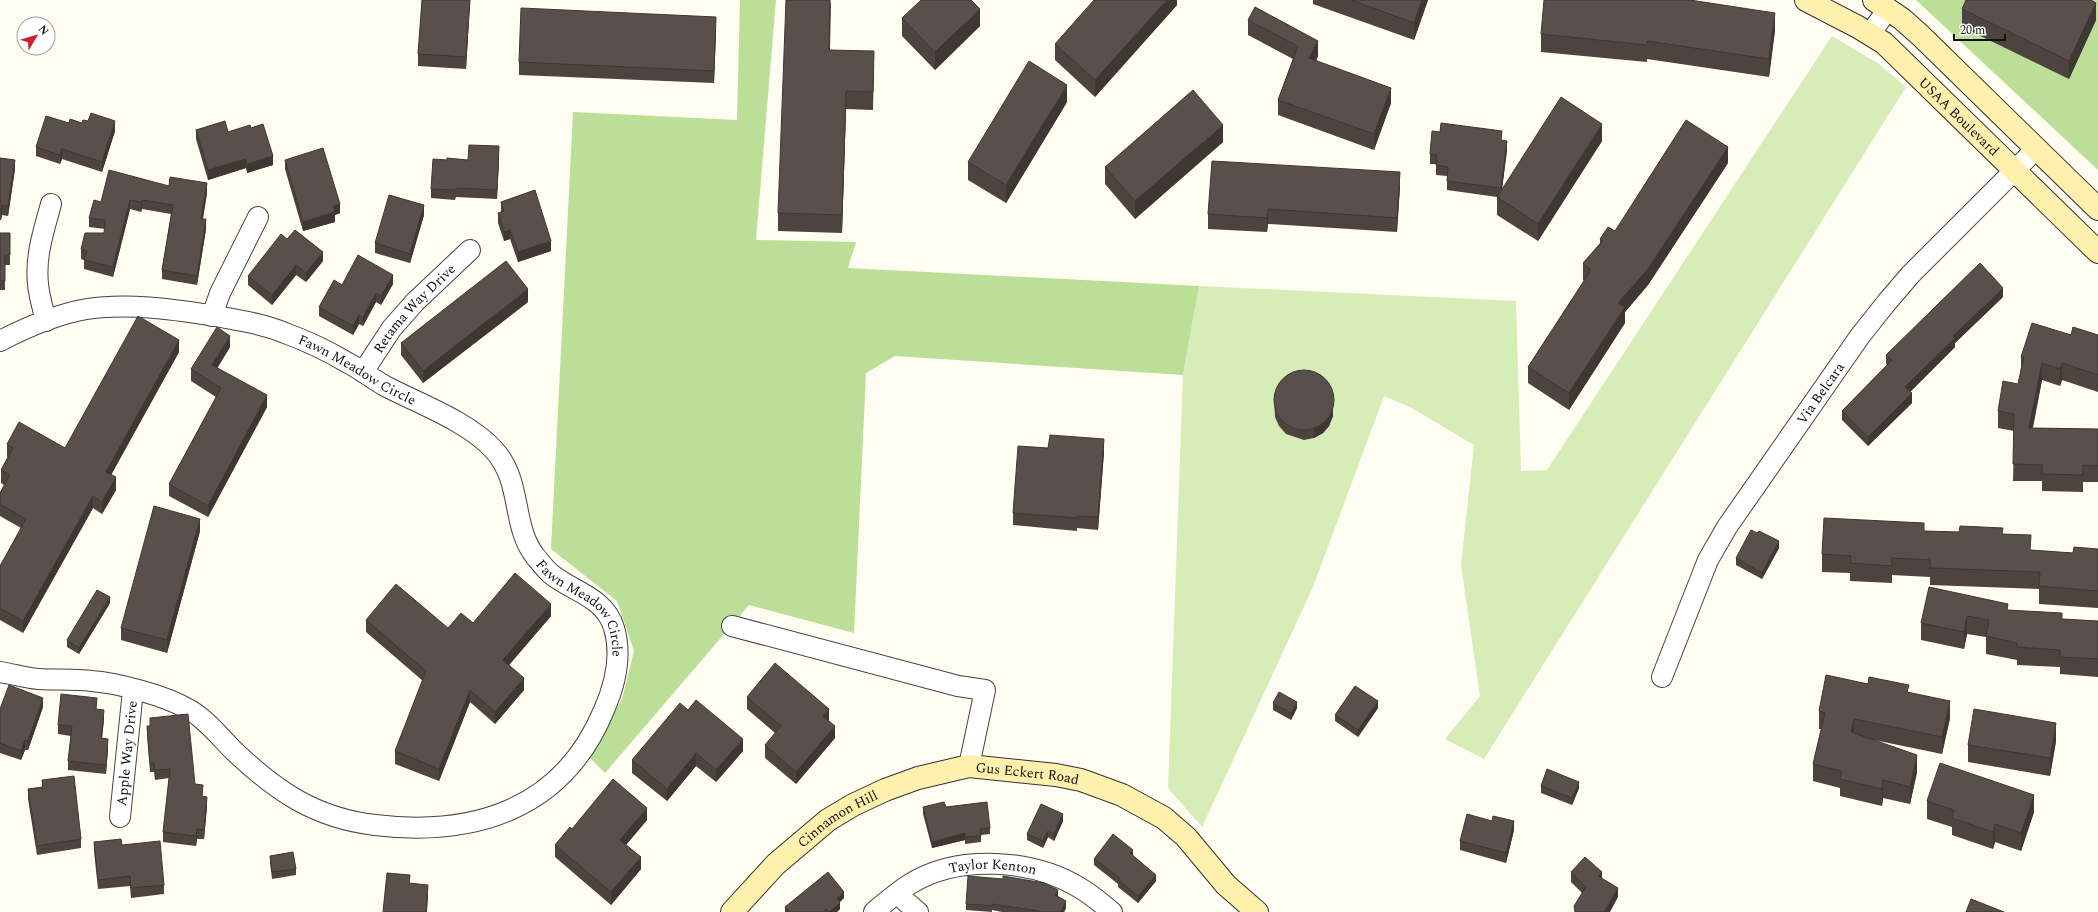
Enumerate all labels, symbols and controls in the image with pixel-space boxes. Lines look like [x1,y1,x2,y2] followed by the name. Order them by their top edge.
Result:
[16,16,56,56] north arrow
[1954,16,2005,42] scale bar
[34,21,53,39] text: N
[1960,21,1985,40] text: 20 m
[1914,72,2004,161] street label: USAA Boulevard
[368,259,461,358] street label: Retama Way Drive
[295,329,420,411] street label: Fawn Meadow Circle
[1792,358,1850,429] street label: Via Belcara
[531,555,627,657] street label: Fawn Meadow Circle
[111,700,143,807] street label: Apple Way Drive
[975,757,1081,790] street label: Gus Eckert Road
[793,785,881,853] street label: Cinnamon Hill
[947,854,1039,881] street label: Taylor Kenton

